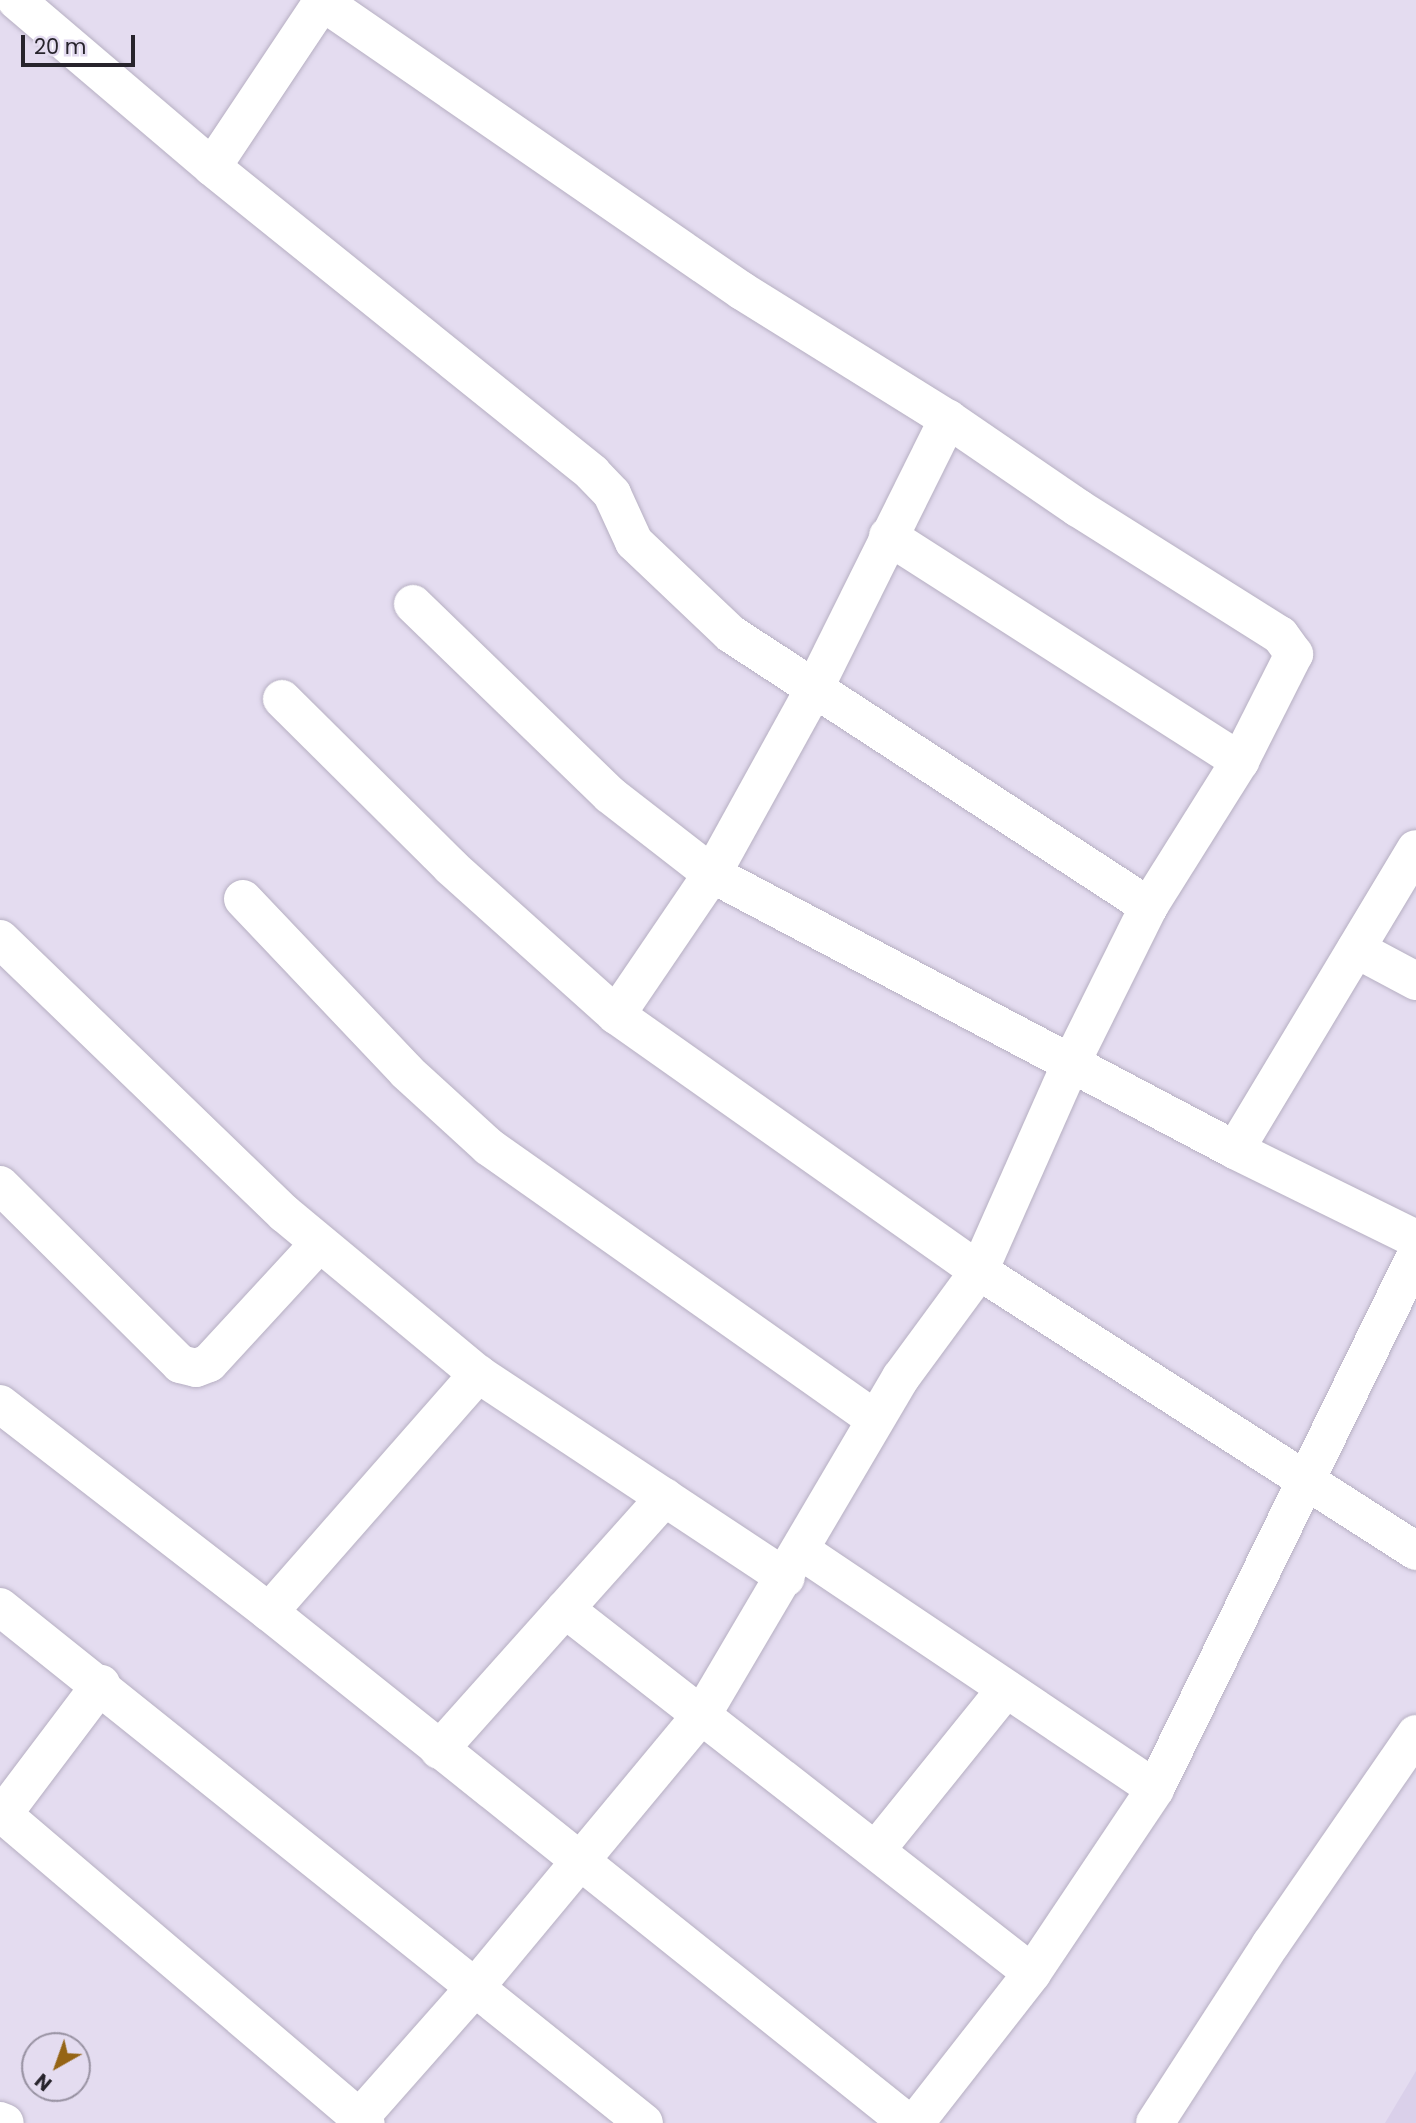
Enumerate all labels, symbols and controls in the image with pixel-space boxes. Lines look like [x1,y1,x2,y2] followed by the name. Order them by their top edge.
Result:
[24,21,138,65] scale bar
[34,32,87,61] text: 20 m
[21,2032,91,2102] north arrow
[29,2067,58,2097] text: N

